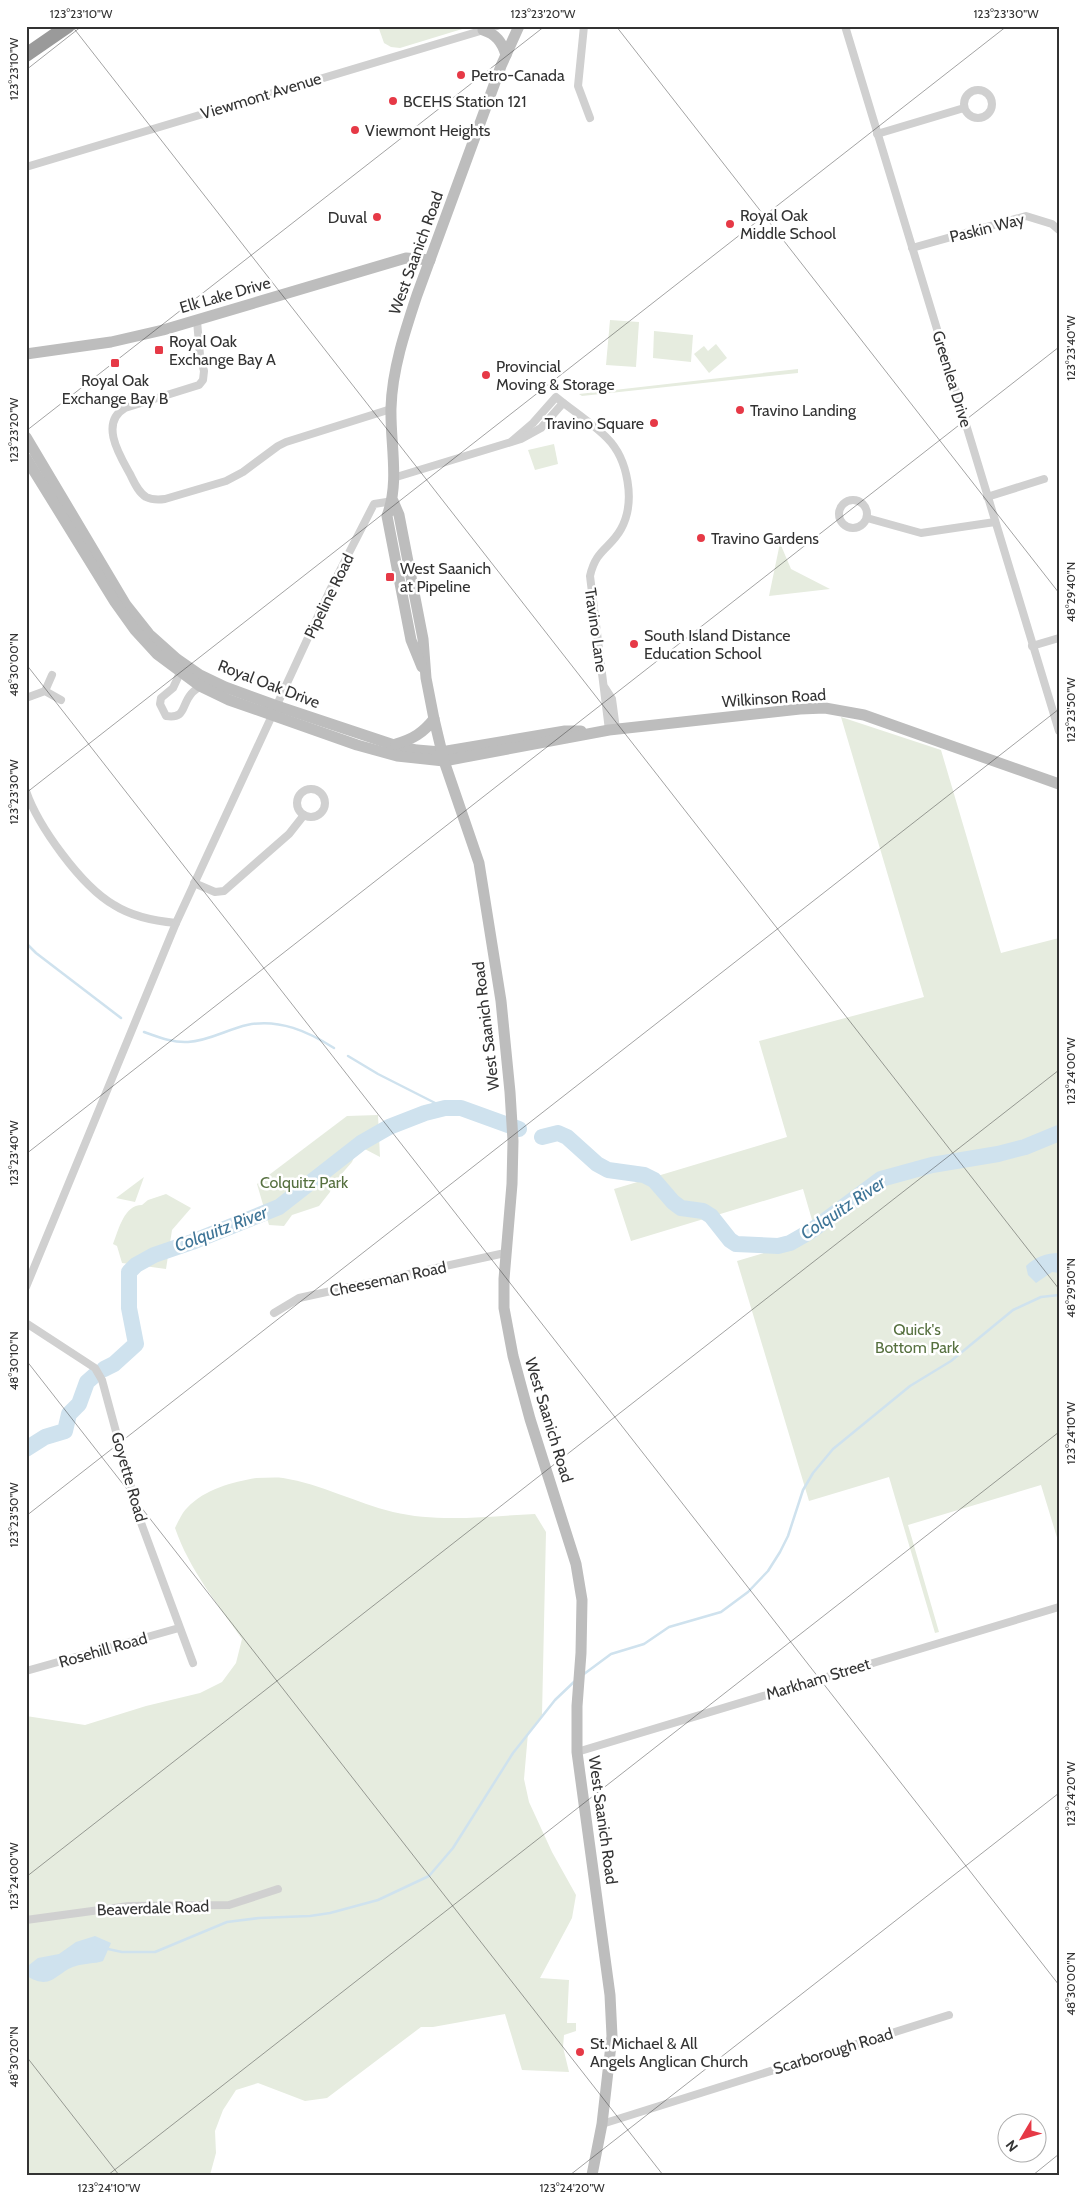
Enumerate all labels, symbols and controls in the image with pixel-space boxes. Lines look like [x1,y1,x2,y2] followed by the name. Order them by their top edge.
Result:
[50,6,113,21] text: 123°23'10"W
[511,6,576,21] text: 123°23'20"W
[973,6,1039,21] text: 123°23'30"W
[6,37,21,100] text: 123°23'10"W
[471,66,565,85] place label: Petro-Canada
[198,69,324,123] street label: Viewmont Avenue
[455,69,467,81] marker: Petro-Canada
[403,92,526,111] place label: BCEHS Station 121
[387,95,399,107] marker: BCEHS Station 121
[365,121,491,140] place label: Viewmont Heights
[349,124,361,136] marker: Viewmont Heights
[385,189,447,317] street label: West Saanich Road
[740,206,836,243] place label: Royal Oak Middle School
[328,208,367,227] place label: Duval
[948,210,1026,246] street label: Paskin Way
[371,211,383,223] marker: Duval
[724,218,736,230] marker: Royal Oak Middle School
[177,273,273,317] street label: Elk Lake Drive
[1063,315,1078,381] text: 123°23'40"W
[928,328,976,430] street label: Greenlea Drive
[169,332,276,369] place label: Royal Oak Exchange Bay A
[153,344,165,356] marker: Royal Oak Exchange Bay A
[109,357,121,369] marker: Royal Oak Exchange Bay B
[496,357,615,394] place label: Provincial Moving & Storage
[480,369,492,381] marker: Provincial Moving & Storage
[62,371,169,408] place label: Royal Oak Exchange Bay B
[6,397,21,462] text: 123°23'20"W
[750,401,857,420] place label: Travino Landing
[734,404,746,416] marker: Travino Landing
[545,414,644,433] place label: Travino Square
[648,417,660,429] marker: Travino Square
[711,529,819,548] place label: Travino Gardens
[695,532,707,544] marker: Travino Gardens
[300,550,358,642] street label: Pipeline Road
[400,559,491,596] place label: West Saanich at Pipeline
[1063,562,1078,622] text: 48°29'40"N
[384,571,396,583] marker: West Saanich at Pipeline
[581,587,611,673] street label: Travino Lane
[644,626,791,663] place label: South Island Distance Education School
[6,633,21,697] text: 48°30'00"N
[628,638,640,650] marker: South Island Distance Education School
[215,656,323,712] street label: Royal Oak Drive
[1063,677,1078,743] text: 123°23'50"W
[721,685,827,711] street label: Wilkinson Road
[6,759,21,825] text: 123°23'30"W
[469,961,503,1091] street label: West Saanich Road
[1063,1037,1078,1105] text: 123°24'00"W
[6,1120,21,1186] text: 123°23'40"W
[796,1171,891,1244] water label: Colquitz River
[260,1173,349,1192] park label: Colquitz Park
[171,1201,272,1257] water label: Colquitz River
[328,1257,448,1301] street label: Cheeseman Road
[1063,1258,1078,1318] text: 48°29'50"N
[875,1320,960,1357] park label: Quick's Bottom Park
[6,1331,21,1391] text: 48°30'10"N
[521,1355,577,1485] street label: West Saanich Road
[1063,1401,1078,1464] text: 123°24'10"W
[107,1430,151,1524] street label: Goyette Road
[6,1482,21,1548] text: 123°23'50"W
[57,1628,149,1672] street label: Rosehill Road
[764,1654,873,1704] street label: Markham Street
[585,1755,621,1885] street label: West Saanich Road
[1063,1761,1078,1827] text: 123°24'20"W
[6,1842,21,1910] text: 123°24'00"W
[96,1897,210,1919] street label: Beaverdale Road
[1063,1952,1078,2016] text: 48°30'00"N
[771,2024,895,2078] street label: Scarborough Road
[6,2026,21,2088] text: 48°30'20"N
[590,2034,748,2071] place label: St. Michael & All Angels Anglican Church
[574,2046,586,2058] marker: St. Michael & All Angels Anglican Church
[998,2114,1048,2164] north arrow
[1002,2137,1022,2155] text: N
[78,2180,141,2195] text: 123°24'10"W
[539,2180,605,2195] text: 123°24'20"W

